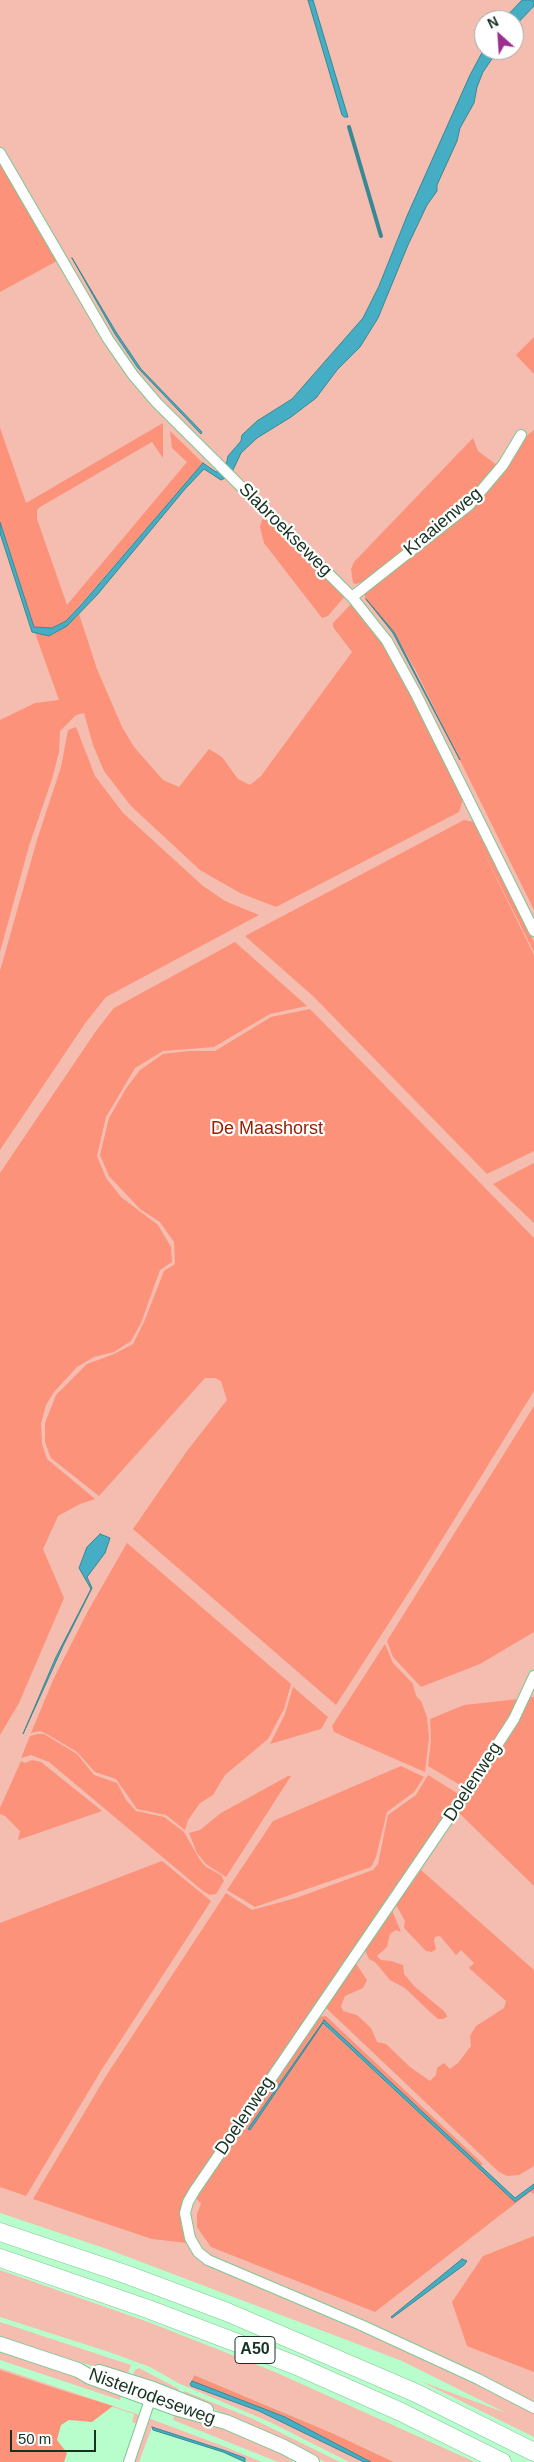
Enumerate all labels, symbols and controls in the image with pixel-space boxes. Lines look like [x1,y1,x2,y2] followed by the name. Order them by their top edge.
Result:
[474,10,524,60] north arrow
[485,13,501,32] text: N
[234,479,336,581] street label: Slabroekseweg
[400,483,486,561] street label: Kraaienweg
[211,1118,323,1140] park label: De Maashorst
[439,1738,507,1826] street label: Doelenweg
[211,2073,279,2159] street label: Doelenweg
[235,2336,275,2364] road number: A50
[86,2364,218,2430] street label: Nistelrodeseweg
[12,2420,99,2452] scale bar
[18,2430,51,2447] text: 50 m

